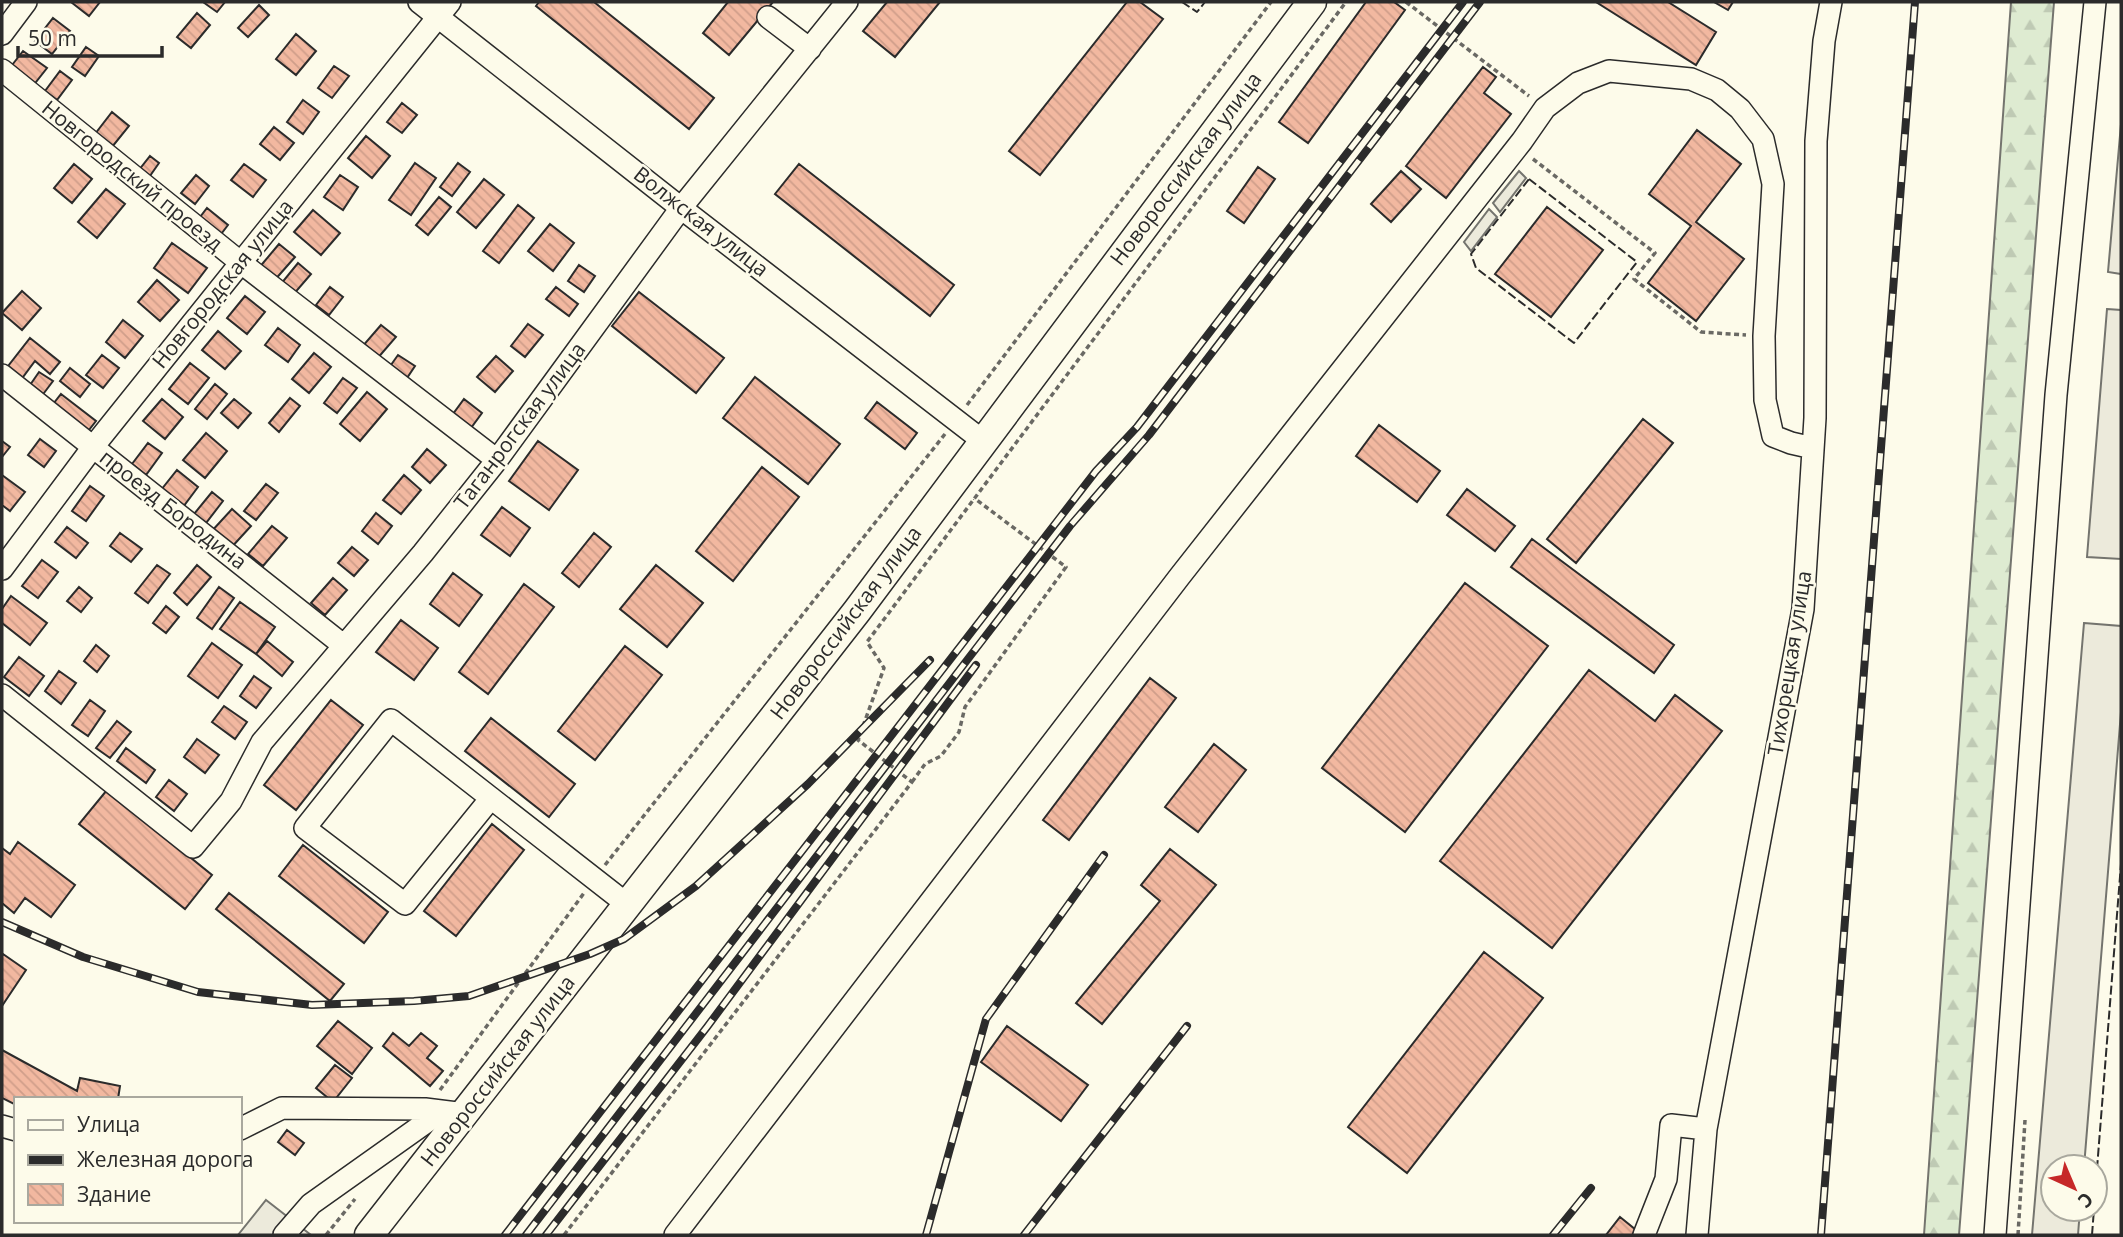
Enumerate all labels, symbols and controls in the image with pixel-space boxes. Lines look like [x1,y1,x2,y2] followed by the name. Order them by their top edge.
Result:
[18,14,161,58] scale bar
[28,24,77,52] text: 50 m
[1103,66,1267,271] street label: Новороссийская улица
[36,94,229,257] street label: Новгородский проезд
[628,160,775,283] street label: Волжская улица
[145,193,299,374] street label: Новгородская улица
[447,336,591,515] street label: Таганрогская улица
[94,443,253,575] street label: проезд Бородина
[763,520,927,725] street label: Новороссийская улица
[1761,568,1817,757] street label: Тихорецкая улица
[414,969,581,1172] street label: Новороссийская улица
[14,1097,242,1223] legend
[77,1110,140,1138] text: Улица
[77,1145,253,1173] text: Железная дорога
[2039,1153,2109,1223] north arrow
[77,1180,151,1208] text: Здание
[2072,1187,2099,1214] text: С

